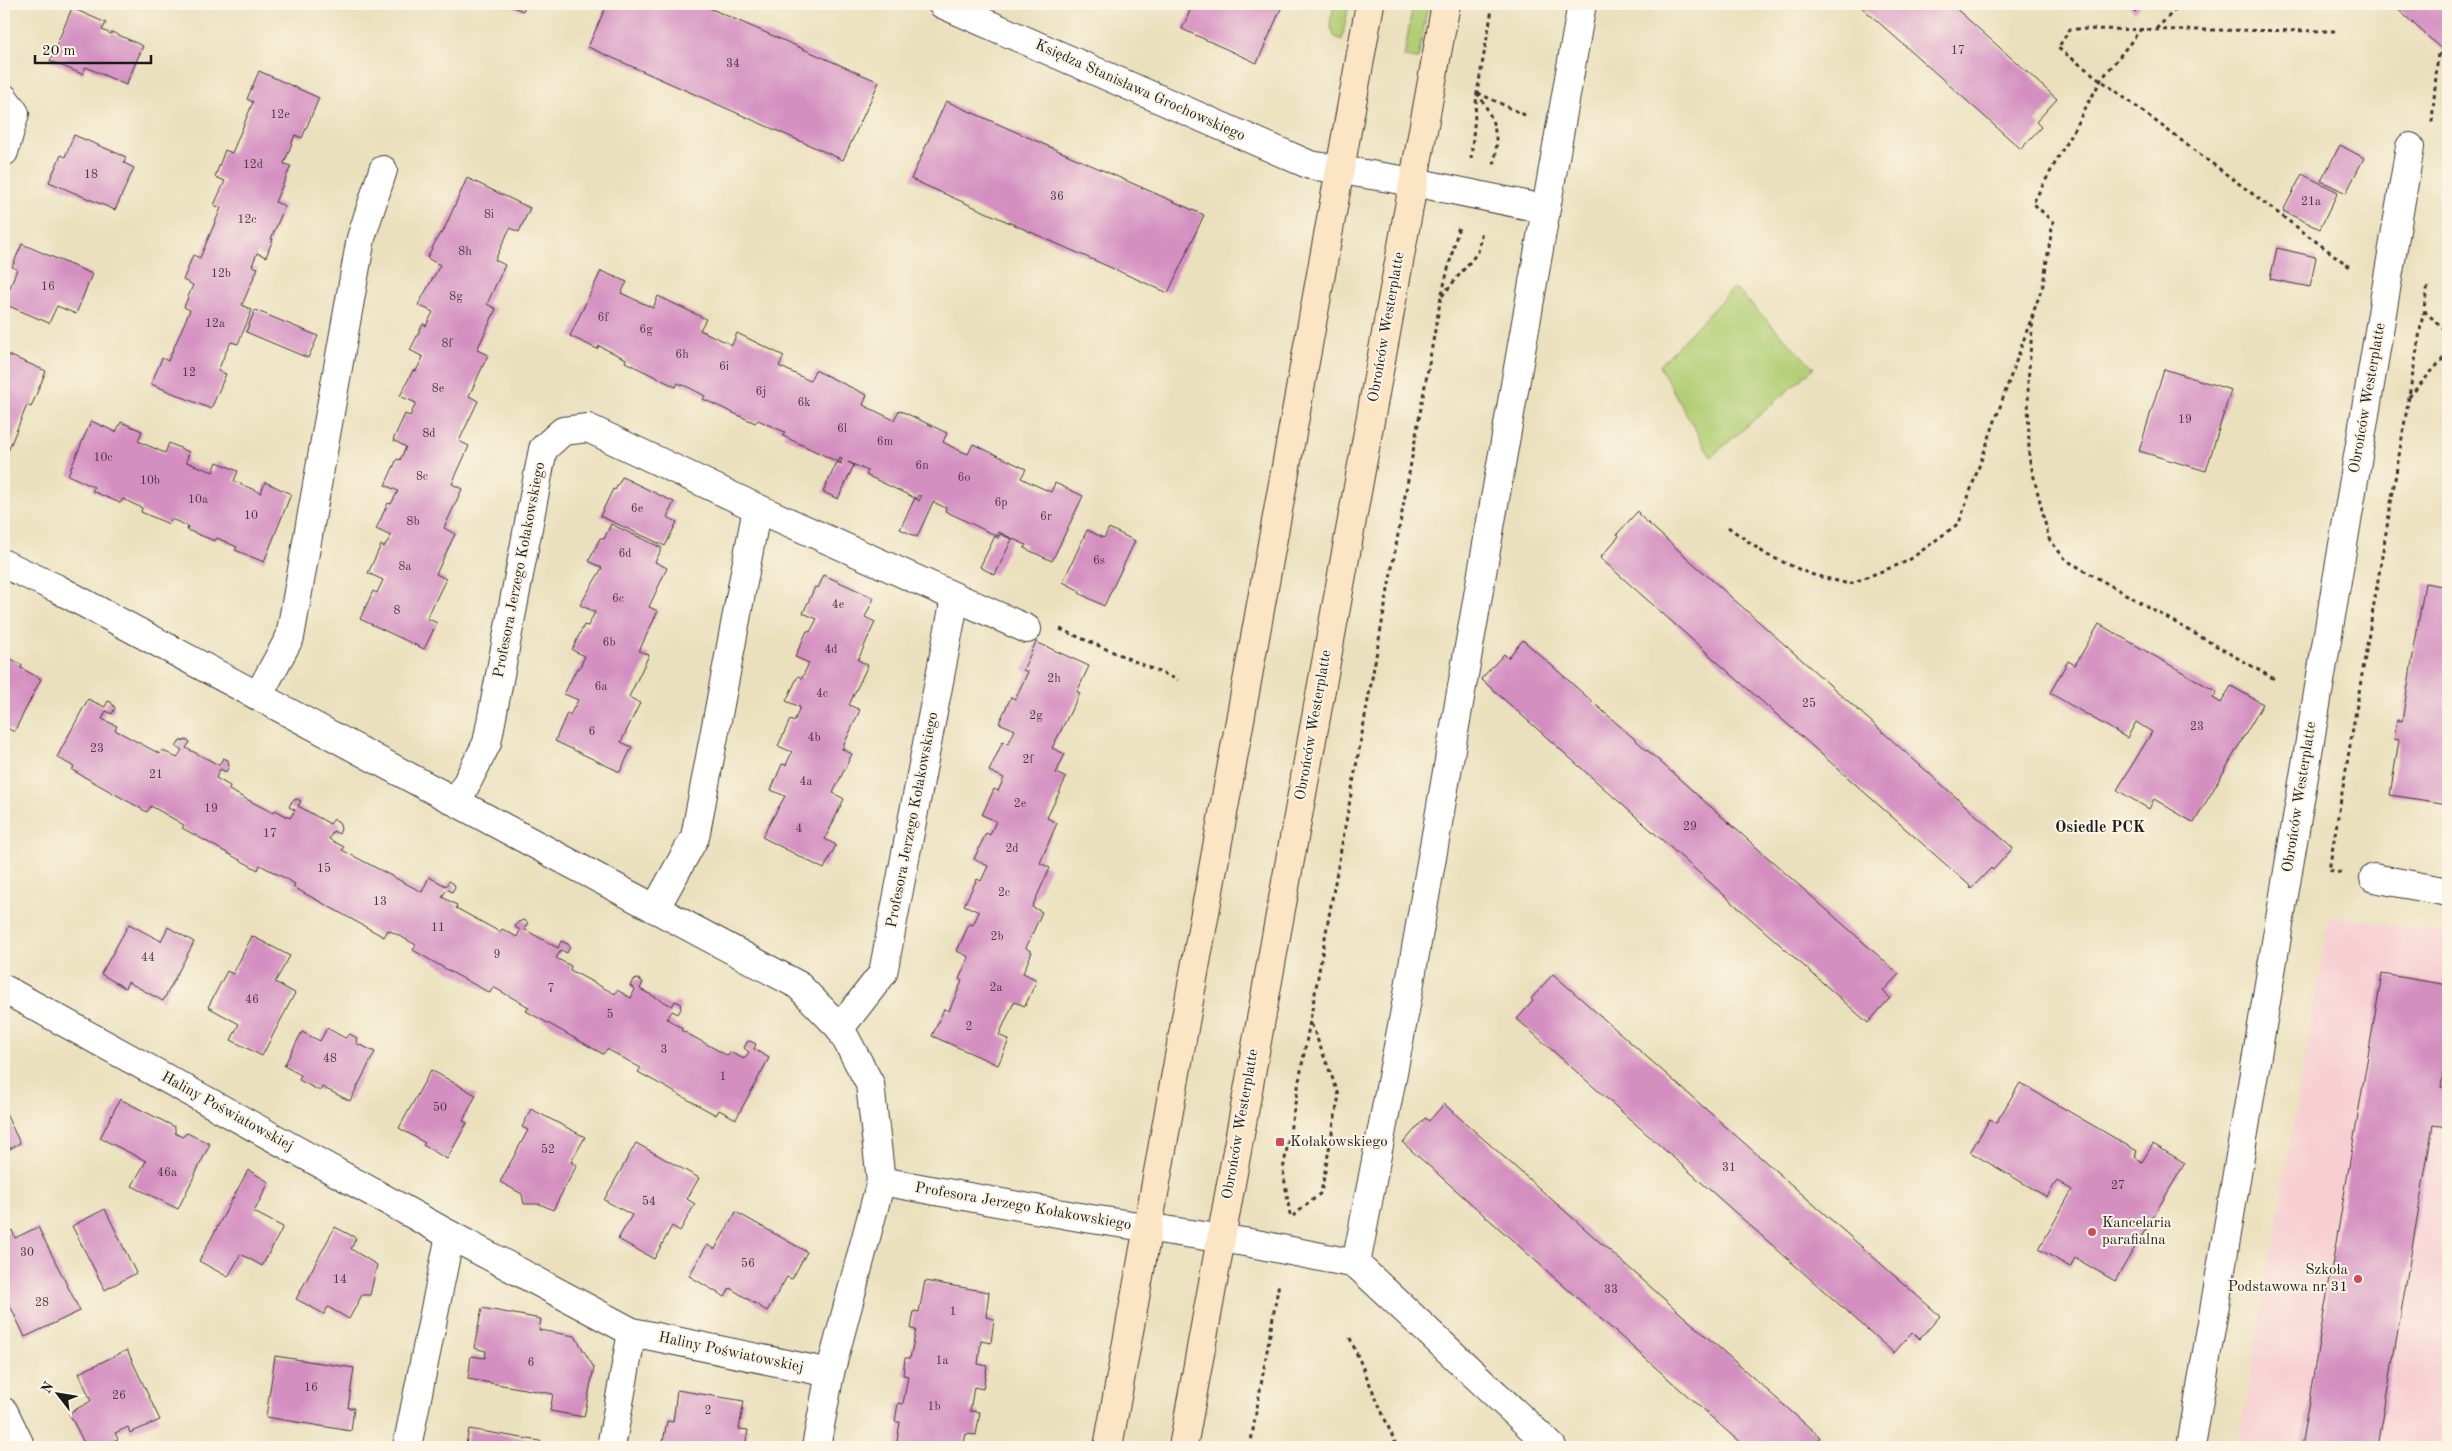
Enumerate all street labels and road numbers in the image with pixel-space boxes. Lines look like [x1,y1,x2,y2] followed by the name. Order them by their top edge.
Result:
[1033,38,1247,144] street label: Księdza Stanisława Grochowskiego
[1366,251,1408,403] street label: Obrońców Westerplatte
[2347,322,2389,474] street label: Obrońców Westerplatte
[492,461,548,679] street label: Profesora Jerzego Kołakowskiego
[1293,649,1335,801] street label: Obrońców Westerplatte
[885,711,941,929] street label: Profesora Jerzego Kołakowskiego
[2281,720,2319,873] street label: Obrońców Westerplatte
[1220,1048,1262,1200] street label: Obrońców Westerplatte
[159,1070,295,1154] street label: Haliny Poświatowskiej
[914,1181,1132,1233] street label: Profesora Jerzego Kołakowskiego
[657,1330,805,1376] street label: Haliny Poświatowskiej

